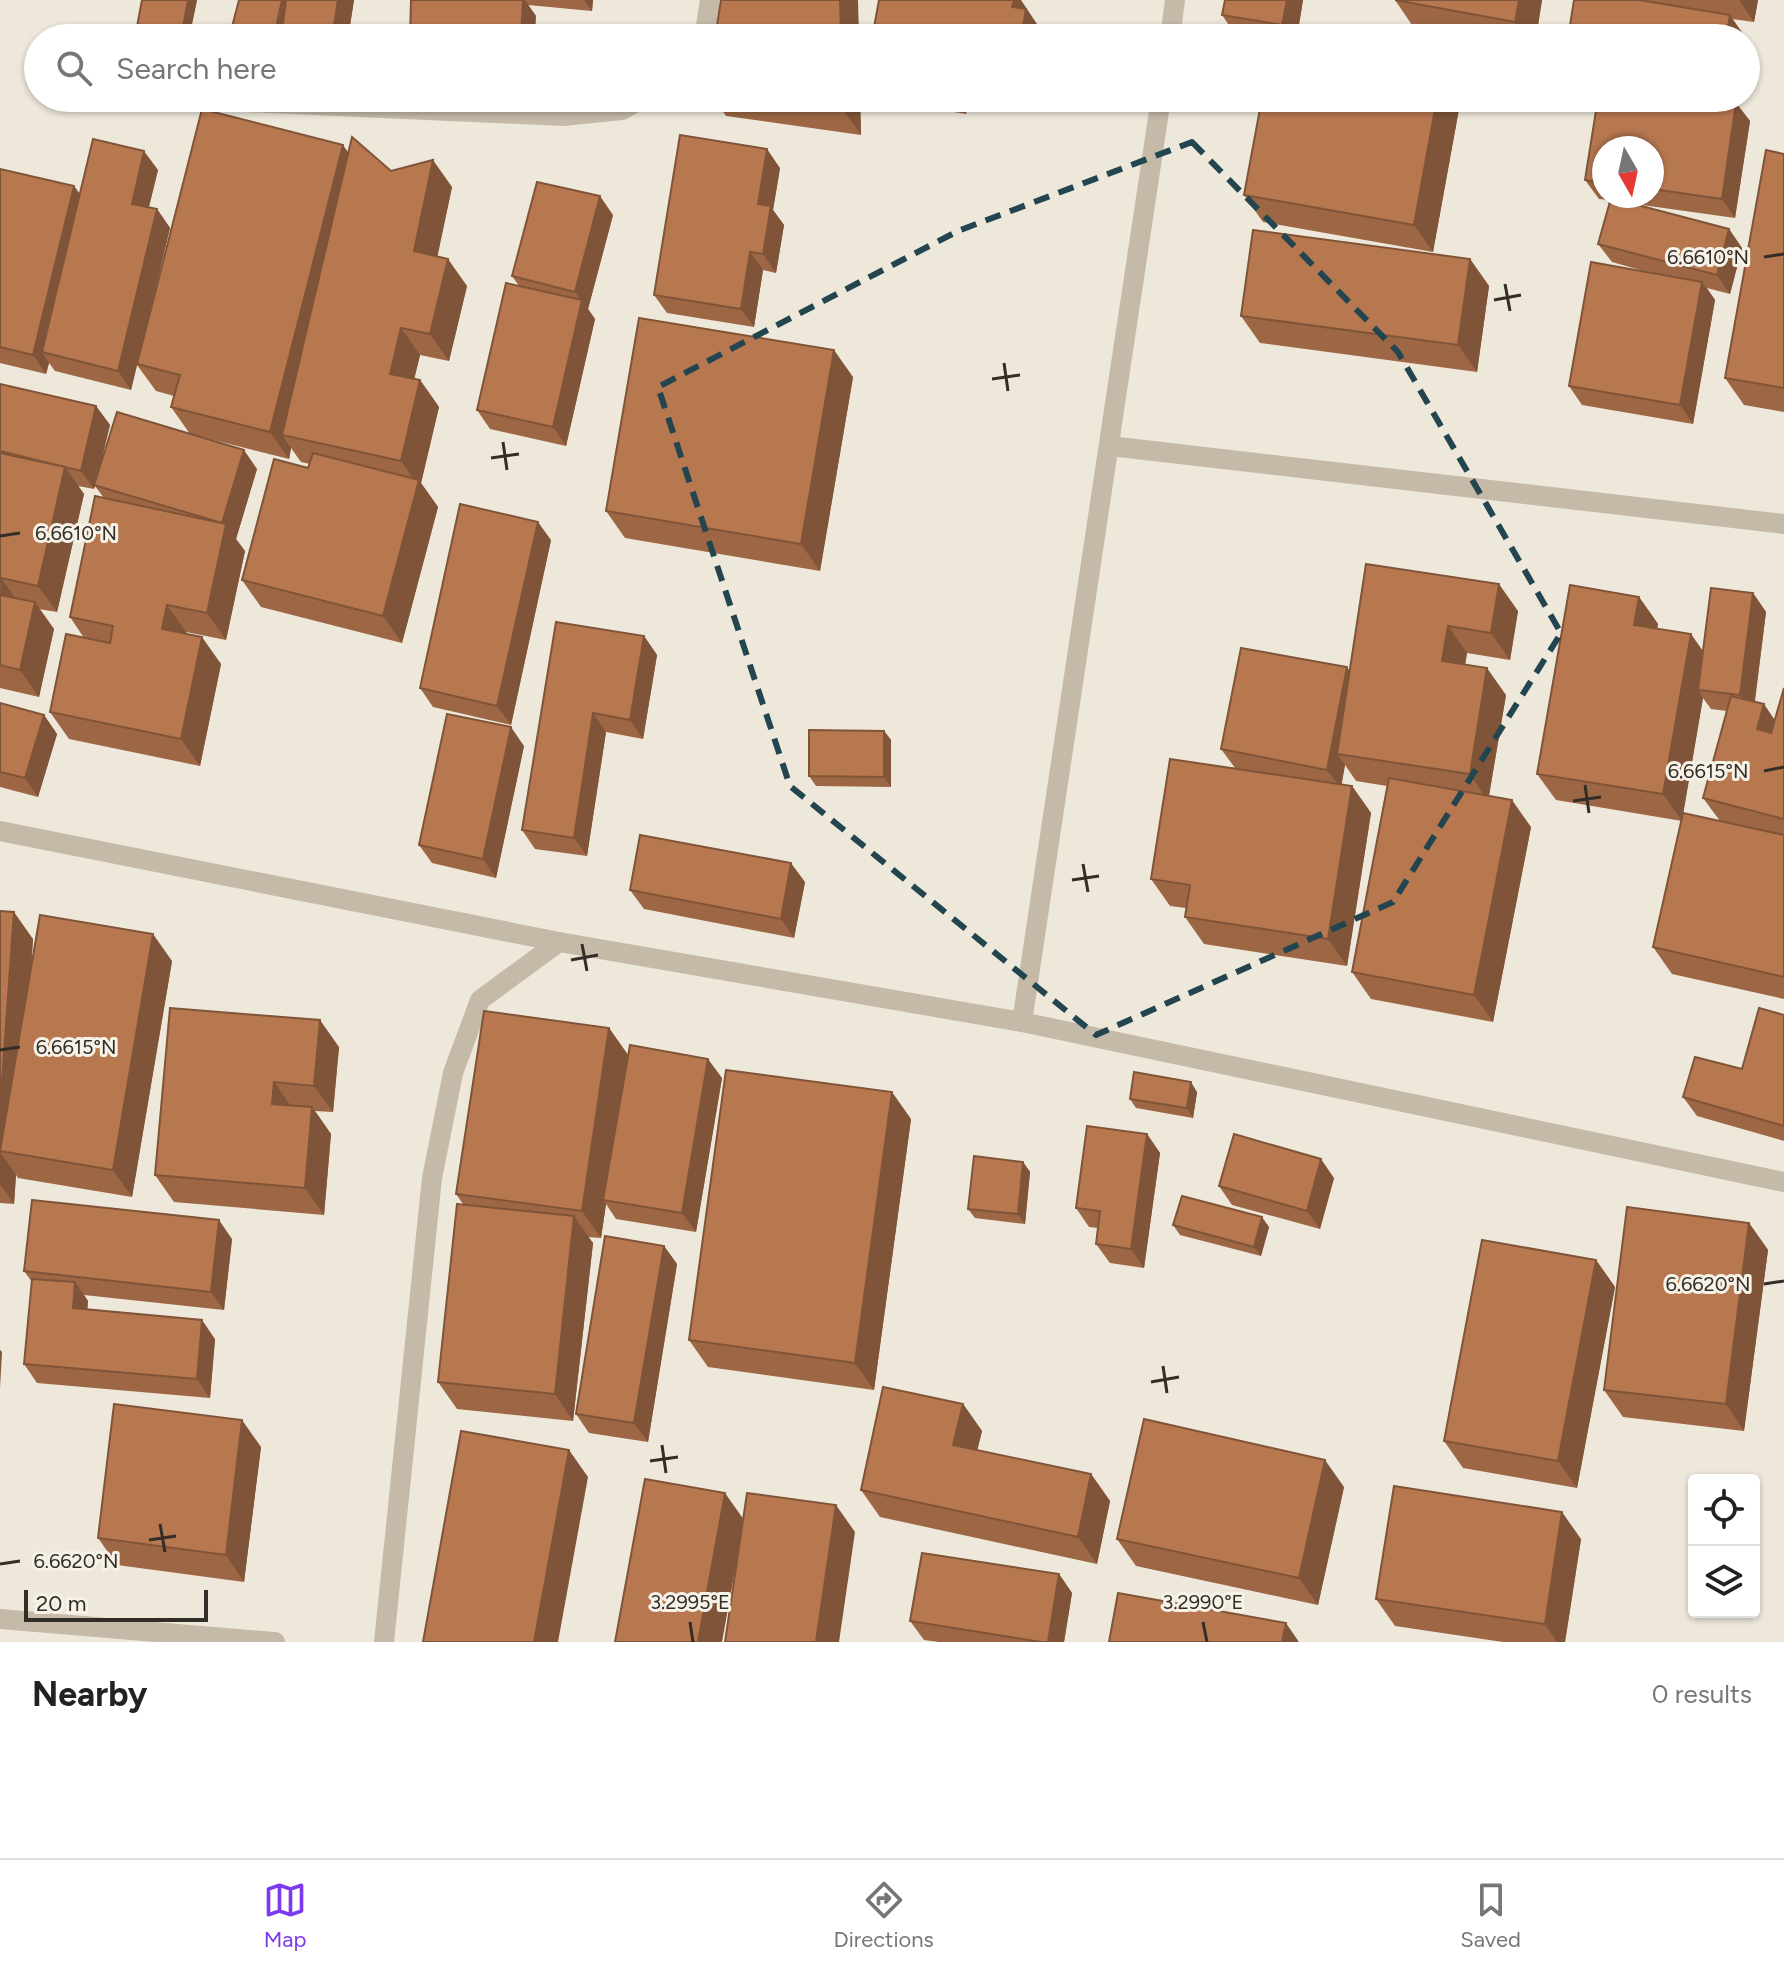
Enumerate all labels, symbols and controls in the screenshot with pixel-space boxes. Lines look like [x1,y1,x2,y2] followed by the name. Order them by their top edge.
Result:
[24,24,1760,112] search box
[52,46,96,90] icon: search
[116,50,276,87] text: Search here
[1592,136,1664,208] north arrow
[1667,245,1749,269] text: 6.6610°N
[35,521,117,545] text: 6.6610°N
[1668,759,1748,783] text: 6.6615°N
[36,1035,116,1059] text: 6.6615°N
[1666,1272,1750,1296] text: 6.6620°N
[1688,1474,1760,1618] map controls
[1688,1474,1760,1546] button: locate
[1688,1546,1760,1618] button: layers
[34,1549,118,1573] text: 6.6620°N
[24,1586,208,1622] scale bar
[36,1590,87,1617] text: 20 m
[650,1590,730,1614] text: 3.2995°E
[1163,1590,1243,1614] text: 3.2990°E
[32,1674,147,1715] text: Nearby
[1652,1678,1752,1710] text: 0 results
[263,1878,307,1953] tab: Map
[834,1878,934,1953] tab: Directions
[1460,1878,1521,1953] tab: Saved

